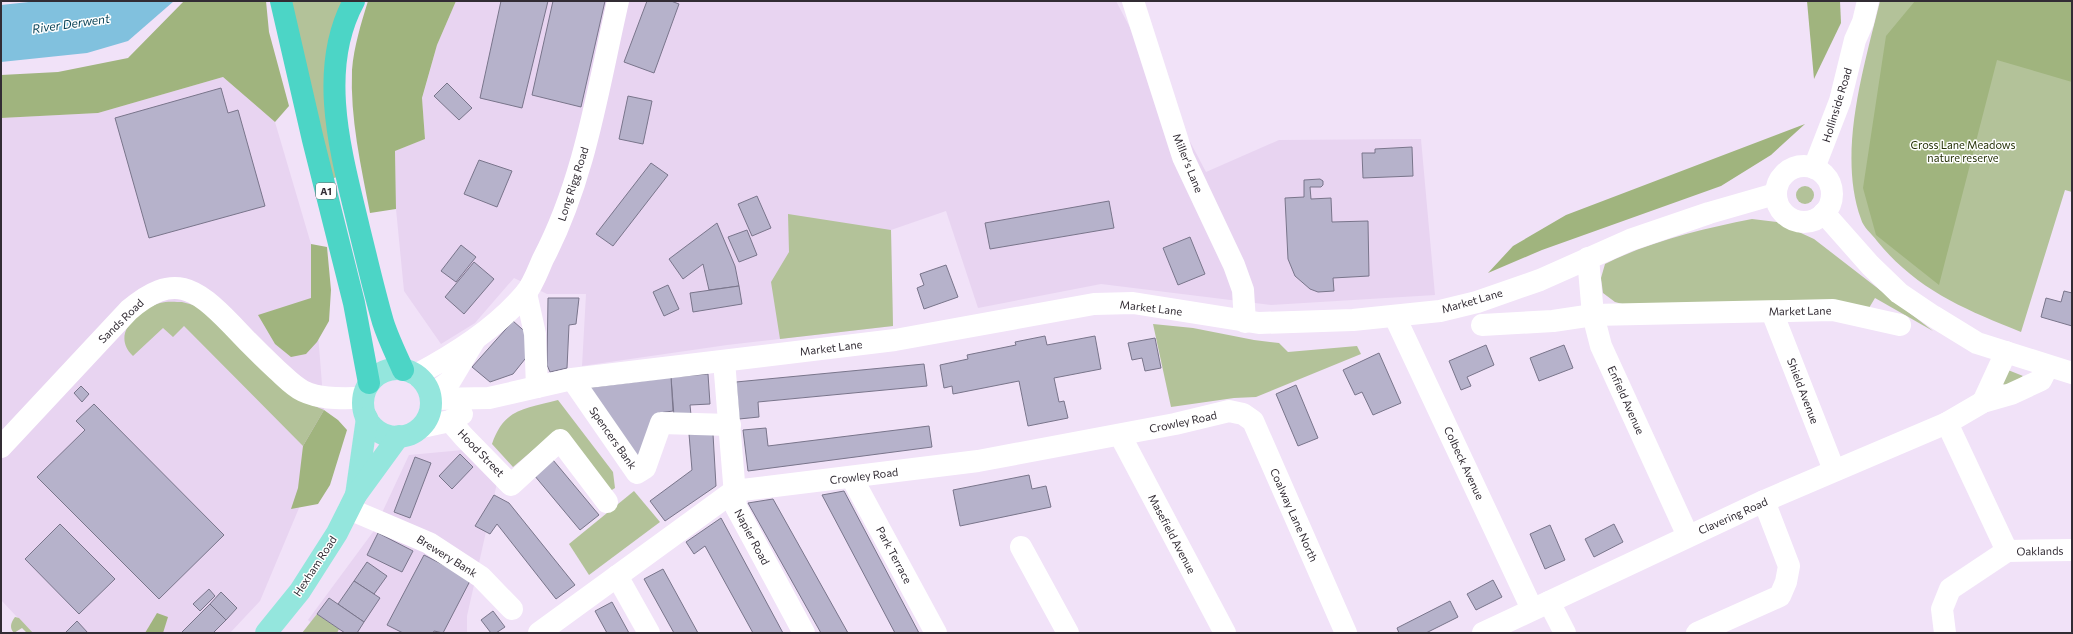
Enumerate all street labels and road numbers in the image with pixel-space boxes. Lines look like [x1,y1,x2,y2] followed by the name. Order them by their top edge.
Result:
[1819,66,1854,144] street label: Hollinside Road
[1171,131,1206,194] street label: Miller's Lane
[554,145,591,223] street label: Long Rigg Road
[316,183,336,199] road number: A1
[1440,286,1504,315] street label: Market Lane
[95,296,146,345] street label: Sands Road
[1119,297,1183,318] street label: Market Lane
[1768,303,1832,318] street label: Market Lane
[799,337,863,358] street label: Market Lane
[1785,356,1822,426] street label: Shield Avenue
[1606,363,1647,436] street label: Enfield Avenue
[587,404,640,471] street label: Spencers Bank
[1148,408,1218,435] street label: Crowley Road
[1442,424,1487,502] street label: Colbeck Avenue
[456,426,508,479] street label: Hood Street
[829,465,899,486] street label: Crowley Road
[1268,466,1321,564] street label: Coalway Lane North
[1146,492,1199,576] street label: Masefield Avenue
[1696,494,1769,537] street label: Clavering Road
[732,507,773,567] street label: Napier Road
[874,524,915,586] street label: Park Terrace
[415,532,480,579] street label: Brewery Bank
[290,533,339,598] street label: Hexham Road
[2016,544,2064,557] street label: Oaklands

